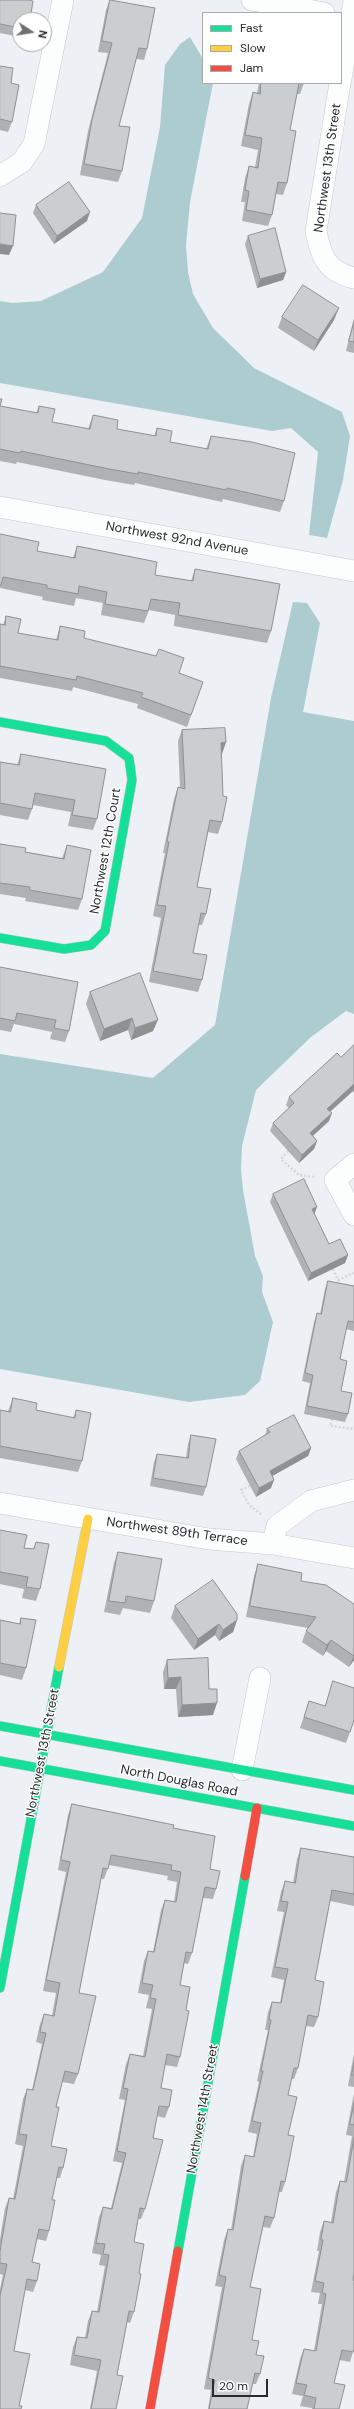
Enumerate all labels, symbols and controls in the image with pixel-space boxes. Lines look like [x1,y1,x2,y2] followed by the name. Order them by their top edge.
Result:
[12,12,52,52] north arrow
[202,12,342,84] legend
[240,20,263,36] text: Fast
[35,29,50,40] text: N
[240,40,266,56] text: Slow
[240,60,263,76] text: Jam
[311,102,345,234] street label: Northwest 13th Street
[104,519,250,559] street label: Northwest 92nd Avenue
[87,787,125,915] street label: Northwest 12th Court
[105,1514,249,1550] street label: Northwest 89th Terrace
[23,1687,63,1819] street label: Northwest 13th Street
[119,1762,239,1800] street label: North Douglas Road
[184,2043,222,2175] street label: Northwest 14th Street
[214,2371,270,2397] scale bar
[219,2378,248,2394] text: 20 m

